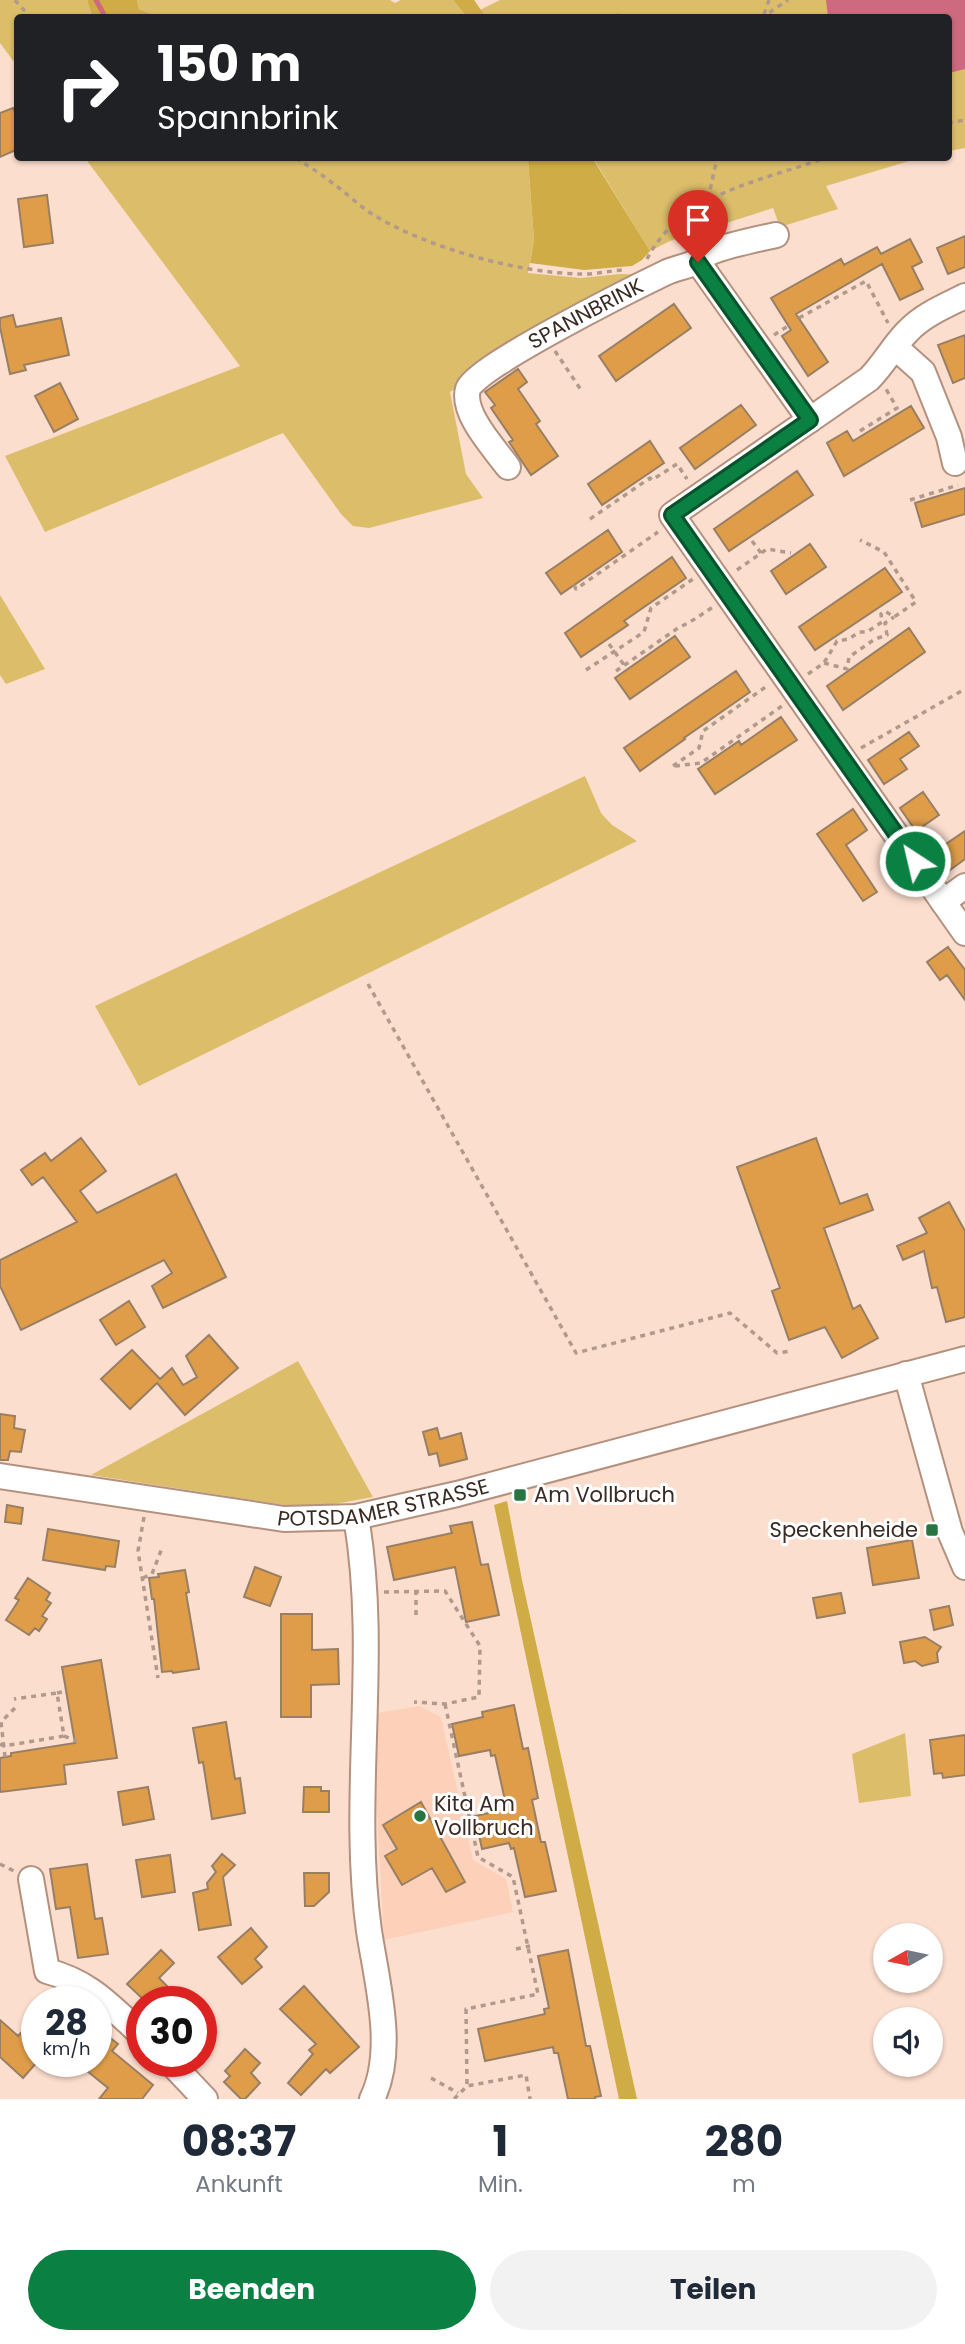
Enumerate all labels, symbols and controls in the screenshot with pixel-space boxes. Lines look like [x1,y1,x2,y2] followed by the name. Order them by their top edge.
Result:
[157,30,302,98] text: 150 m
[42,42,133,133] icon: right
[157,95,338,140] text: Spannbrink
[668,190,728,262] pin
[679,201,717,239] icon: arrive
[523,271,648,356] street label: SPANNBRINK
[878,824,952,898] position arrow
[275,1471,492,1534] street label: POTSDAMER STRASSE
[534,1480,675,1509] place label: Am Vollbruch
[512,1487,528,1503] marker: Am Vollbruch
[770,1515,918,1544] place label: Speckenheide
[924,1522,940,1538] marker: Speckenheide
[434,1789,534,1842] place label: Kita Am Vollbruch
[412,1808,428,1824] marker: Kita Am Vollbruch
[873,1923,943,1993] north arrow
[873,1923,943,2077] map controls
[126,1986,217,2077] speed limit sign: 30
[45,1998,88,2047] text: 28
[873,2007,943,2077] button: sound
[43,2036,90,2061] text: km/h
[182,2112,296,2171] text: 08:37
[493,2112,508,2171] text: 1
[705,2112,783,2171] text: 280
[195,2168,283,2200] text: Ankunft
[478,2168,523,2200] text: Min.
[732,2168,756,2200] text: m
[28,2250,476,2330] button: Beenden
[490,2250,937,2330] button: Teilen

